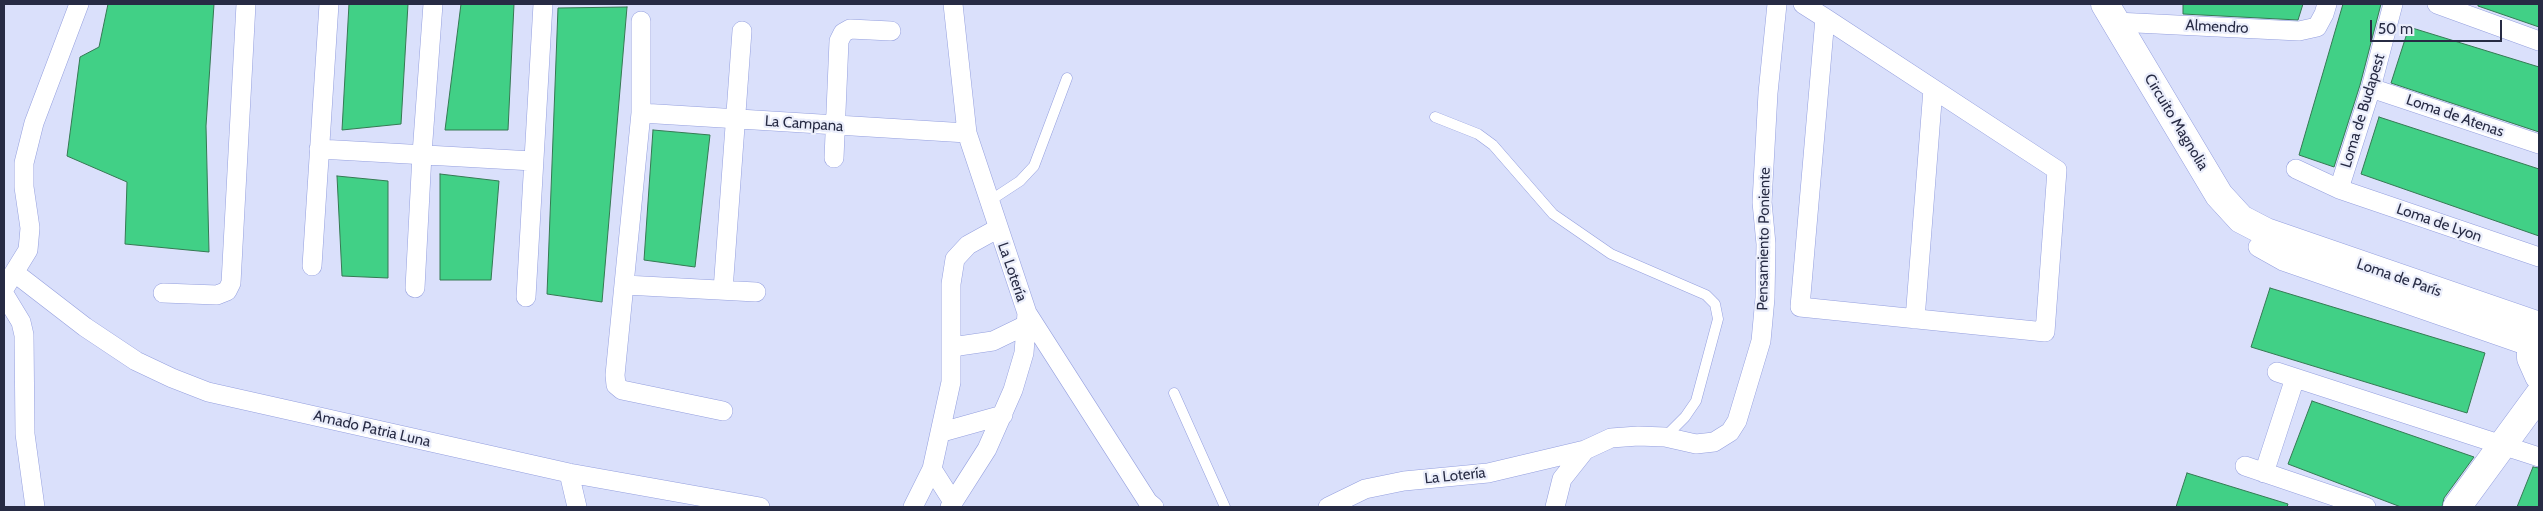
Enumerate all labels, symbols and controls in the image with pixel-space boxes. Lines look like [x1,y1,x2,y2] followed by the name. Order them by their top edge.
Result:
[2373,10,2506,42] scale bar
[2185,16,2249,38] street label: Almendro
[2378,20,2413,38] text: 50 m
[2337,52,2389,170] street label: Loma de Budapest
[2140,71,2212,173] street label: Circuito Magnolia
[2404,91,2506,141] street label: Loma de Atenas
[764,112,844,136] street label: La Campana
[1754,167,1774,311] street label: Pensamiento Poniente
[2394,200,2484,246] street label: Loma de Lyon
[993,240,1031,304] street label: La Lotería
[2354,255,2444,301] street label: Loma de París
[312,407,432,451] street label: Amado Patria Luna
[1424,464,1486,488] street label: La Lotería

